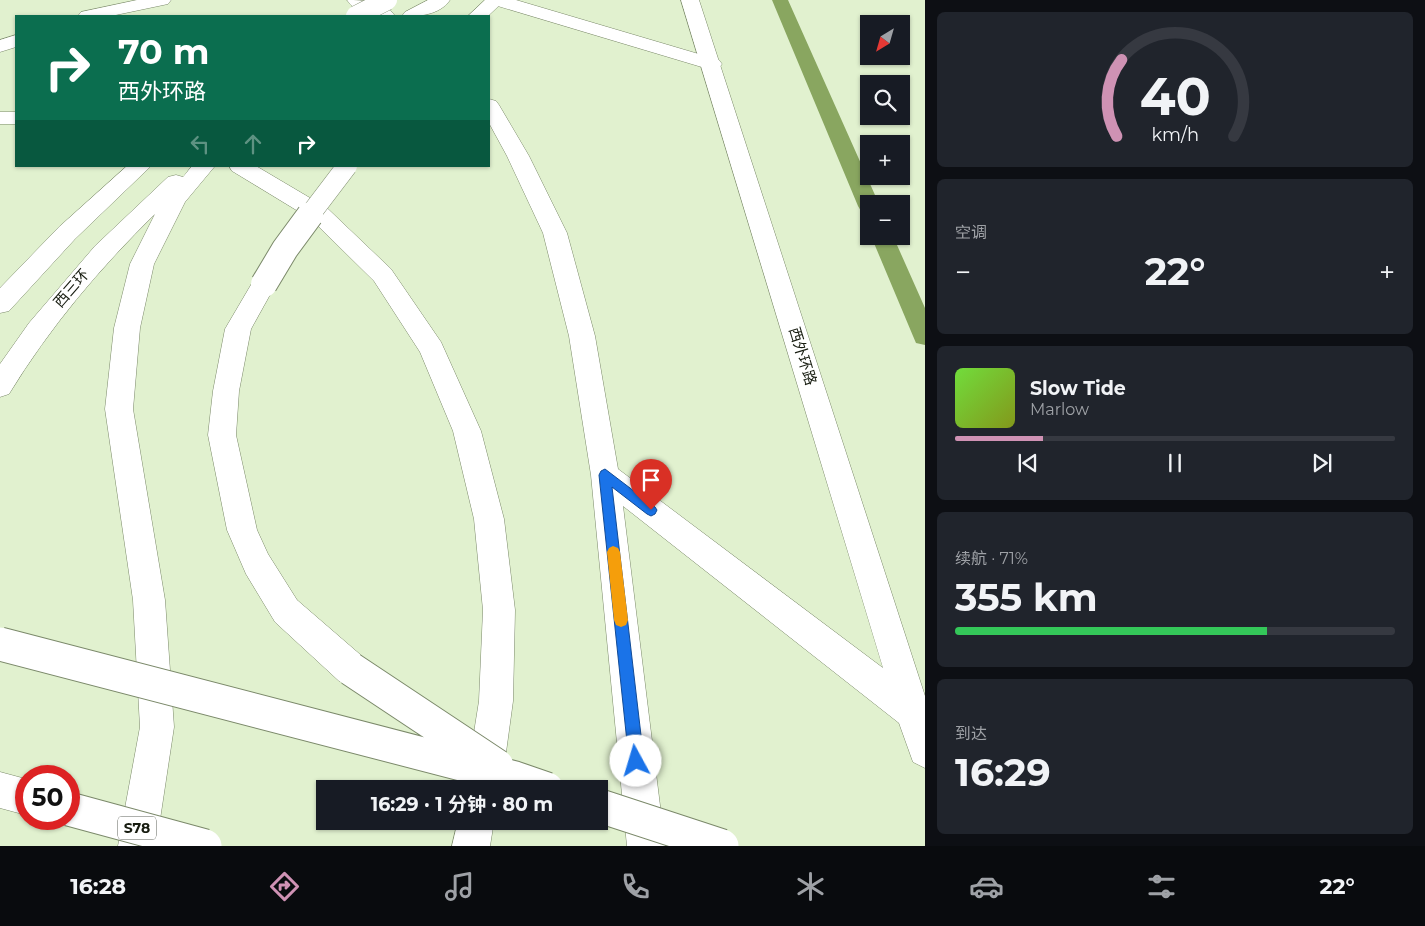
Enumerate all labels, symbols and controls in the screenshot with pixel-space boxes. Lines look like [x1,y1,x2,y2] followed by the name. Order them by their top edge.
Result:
[860,15,910,65] north arrow
[860,15,910,245] map controls
[118,30,209,73] text: 70 m
[35,35,100,100] icon: right
[1139,65,1211,128] text: 40
[860,75,910,125] button: search
[118,78,206,105] text: 西外环路
[1151,124,1199,145] text: km/h
[186,130,214,158] icon: left
[239,130,267,158] icon: ahead
[292,130,320,158] icon: right
[860,135,910,185] button: +
[860,195,910,245] button: −
[955,223,987,242] text: 空调
[1145,248,1205,295] text: 22°
[955,255,971,289] text: −
[1379,255,1395,289] text: +
[49,265,93,311] street label: 西三环
[785,325,821,387] street label: 西外环路
[1030,377,1126,400] text: Slow Tide
[1030,400,1089,419] text: Marlow
[1014,449,1042,477] icon: previous
[1161,449,1189,477] icon: pause
[1308,449,1336,477] icon: next
[630,459,672,510] pin
[637,466,665,494] icon: arrive
[955,549,1028,568] text: 续航 · 71%
[955,574,1098,621] text: 355 km
[955,724,987,743] text: 到达
[609,734,661,786] position arrow
[955,749,1051,796] text: 16:29
[15,765,80,830] speed limit sign: 50
[371,793,553,816] text: 16:29 · 1 分钟 · 80 m
[118,816,156,840] road number: S78
[267,869,302,904] icon: directions
[442,869,477,904] icon: music
[618,869,653,904] icon: phone
[793,869,828,904] icon: climate
[969,869,1004,904] icon: car
[1144,869,1179,904] icon: filters
[70,873,126,900] text: 16:28
[1320,873,1355,900] text: 22°

